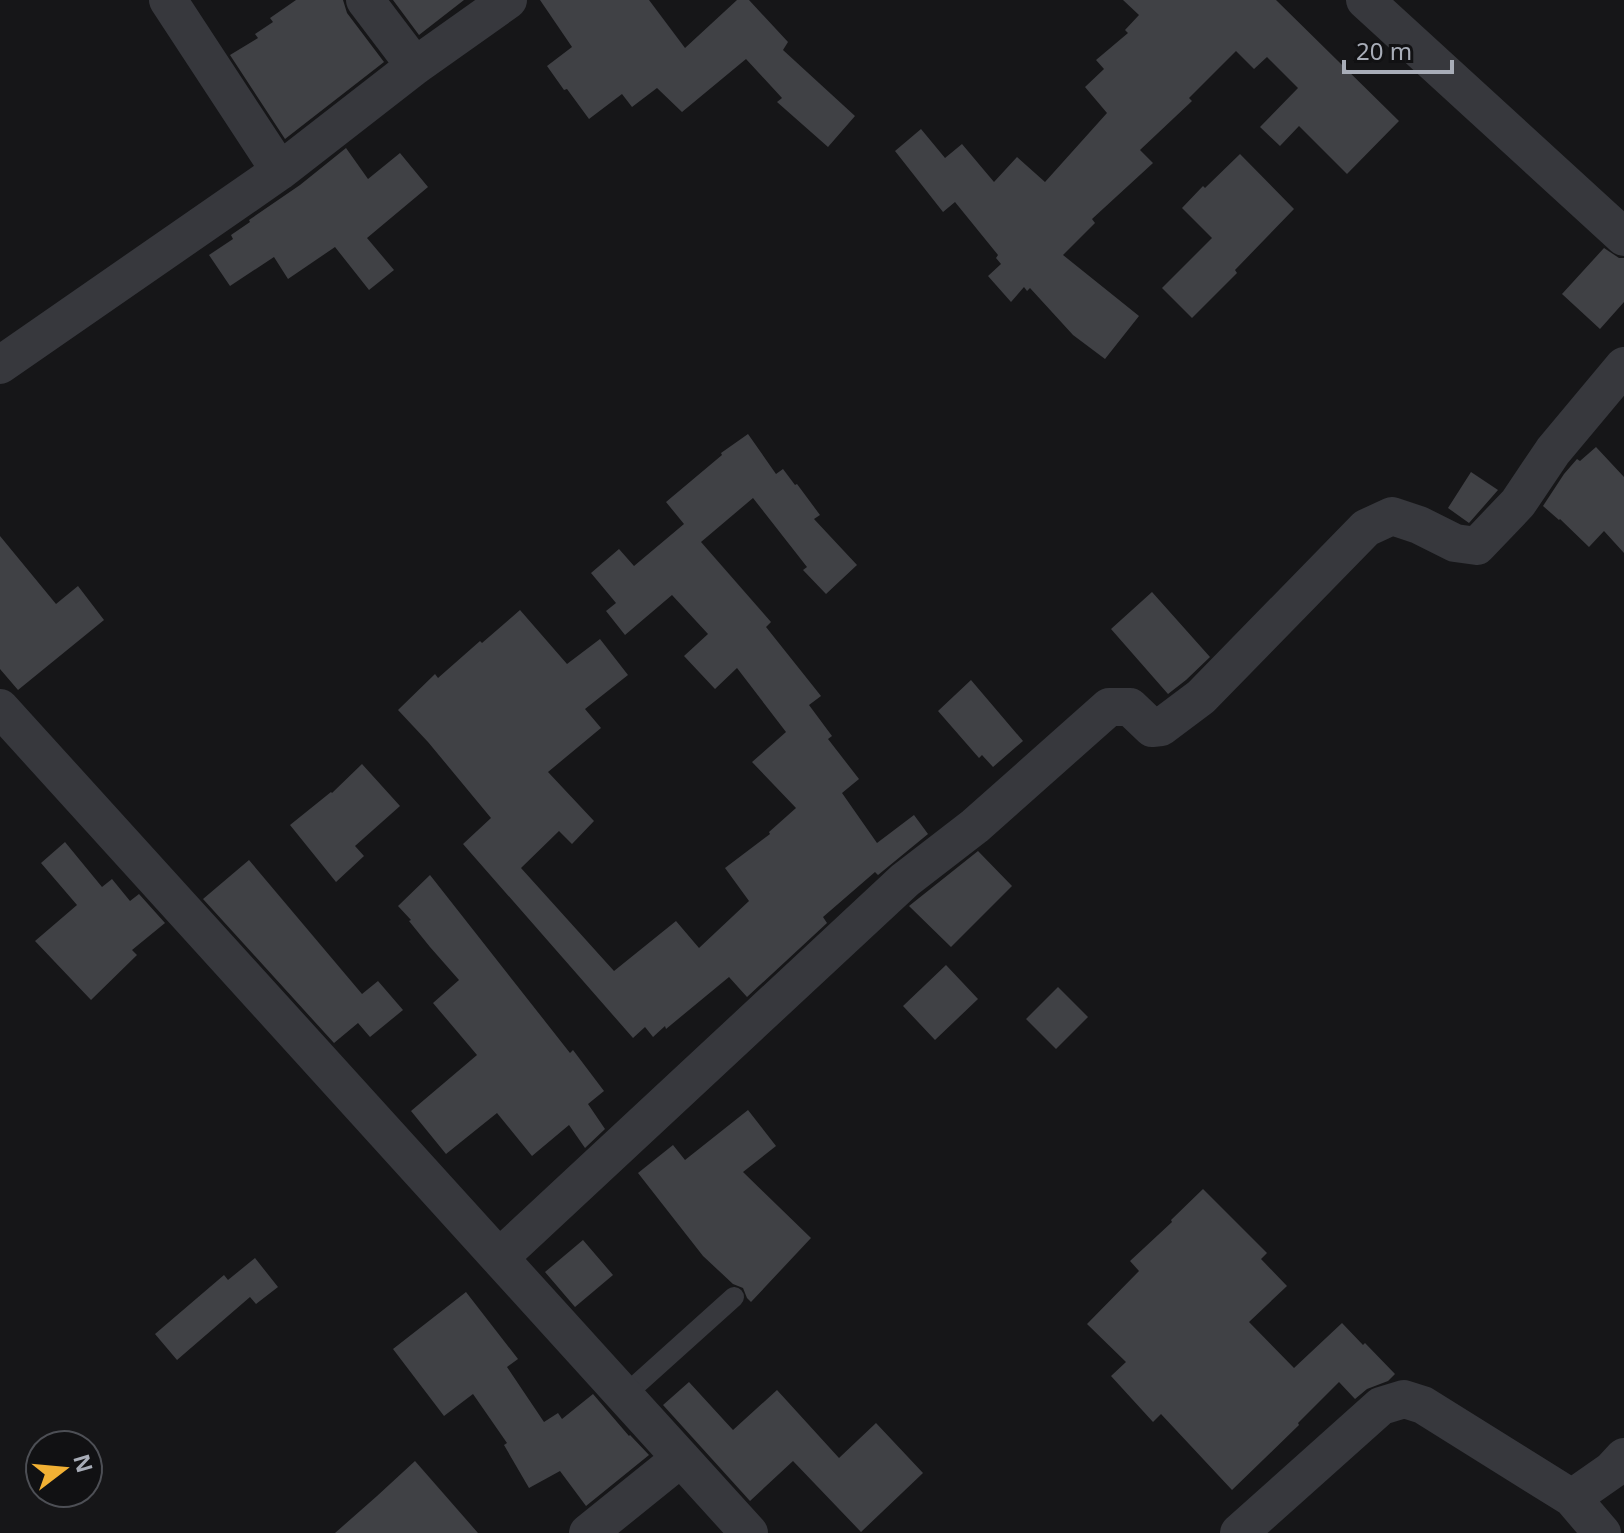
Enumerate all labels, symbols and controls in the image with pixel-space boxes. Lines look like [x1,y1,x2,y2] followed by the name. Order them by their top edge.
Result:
[1344,24,1452,74] scale bar
[1356,34,1412,67] text: 20 m
[24,1429,104,1509] north arrow
[67,1450,101,1476] text: N

